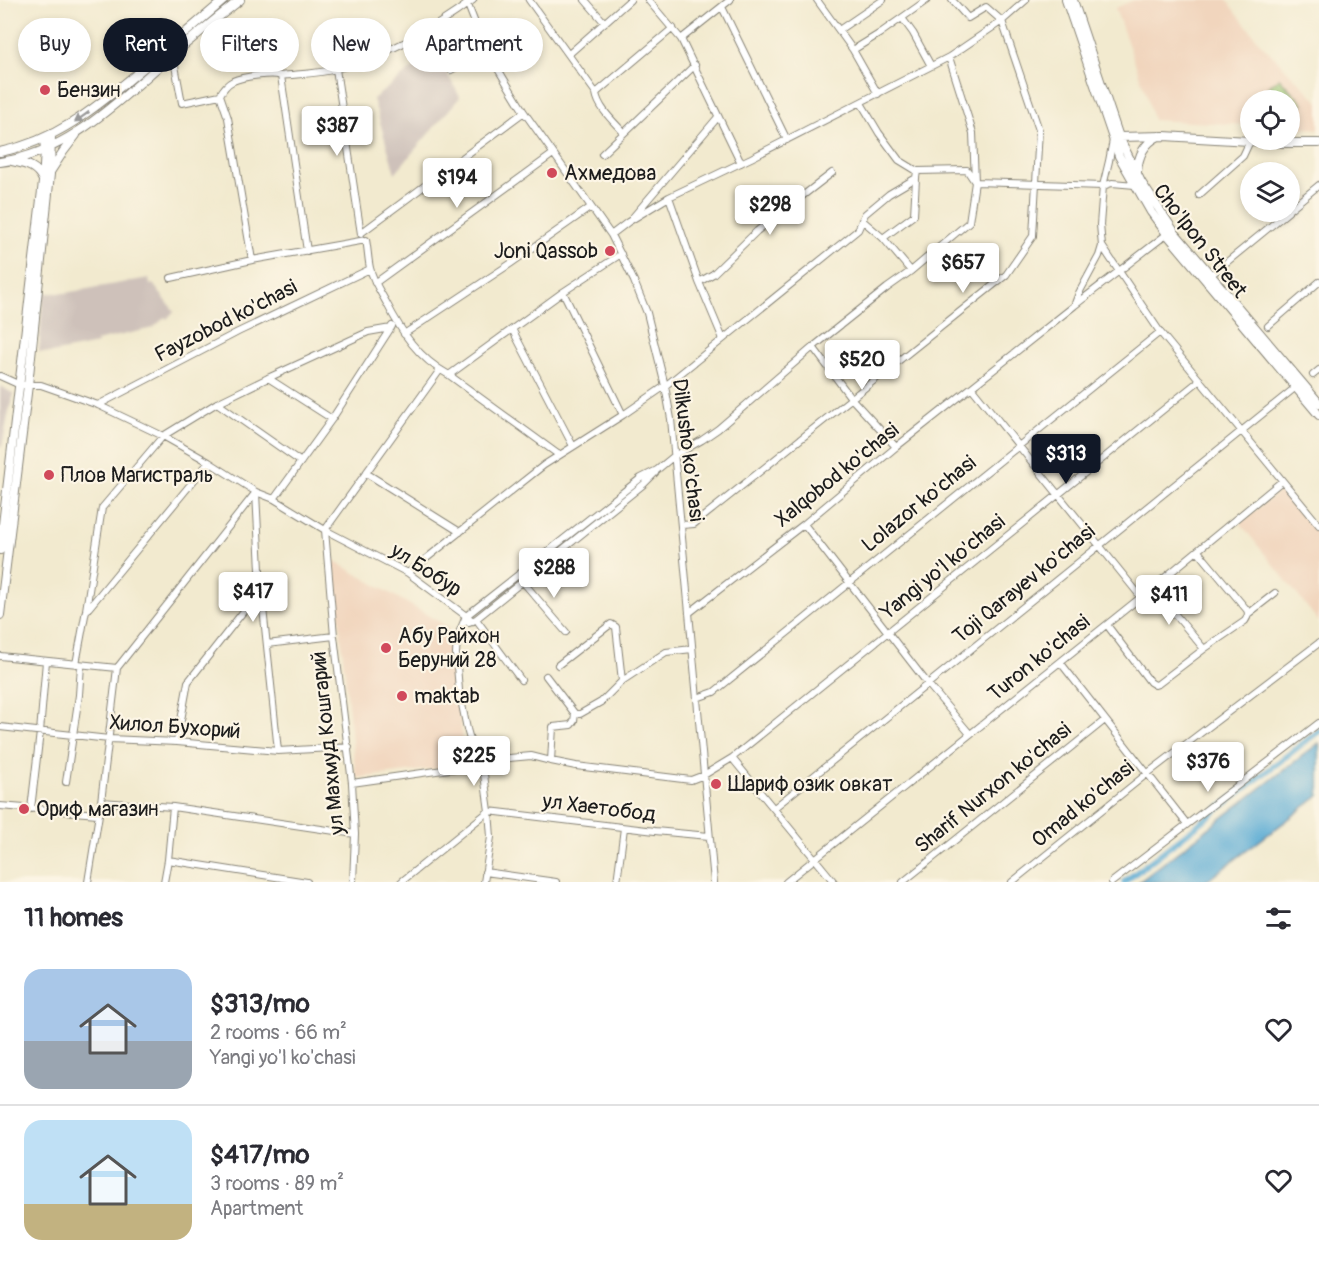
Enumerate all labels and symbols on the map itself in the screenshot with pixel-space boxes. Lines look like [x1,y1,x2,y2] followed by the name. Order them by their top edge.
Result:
[57,77,120,104] place label: Бензин
[38,83,52,97] marker: Бензин
[301,106,373,157] pin: $387
[74,111,90,123] one-way arrow
[421,158,493,209] pin: $194
[564,160,656,187] place label: Ахмедова
[545,166,559,180] marker: Ахмедова
[1147,178,1253,304] street label: Cho'lpon Street
[734,185,806,236] pin: $298
[494,238,598,265] place label: Joni Qassob
[927,243,999,294] pin: $657
[603,244,617,258] marker: Joni Qassob
[150,273,302,369] street label: Fayzobod ko'chasi
[826,340,898,391] pin: $520
[666,377,710,523] street label: Dilkusho ko'chasi
[770,417,905,533] street label: Xalqobod ko'chasi
[1030,434,1102,485] pin: $313
[856,449,982,558] street label: Lolazor ko'chasi
[61,462,213,489] place label: Плов Магистраль
[42,468,56,482] marker: Плов Магистраль
[874,508,1011,626] street label: Yangi yo'l ko'chasi
[947,518,1101,650] street label: Toji Qarayev ko'chasi
[385,537,467,603] street label: ул Бобур
[518,548,590,599] pin: $288
[217,572,289,623] pin: $417
[1133,575,1205,626] pin: $411
[982,608,1096,707] street label: Turon ko'chasi
[398,623,500,674] place label: Абу Райхон Беруний 28
[379,641,393,655] marker: Абу Райхон Беруний 28
[305,650,351,837] street label: ул Махмуд Кошгарий
[414,683,480,710] place label: maktab
[395,689,409,703] marker: maktab
[109,709,241,745] street label: Хилол Бухорий
[909,716,1077,860] street label: Sharif Nurxon ko'chasi
[438,736,510,787] pin: $225
[1172,742,1244,793] pin: $376
[1026,754,1140,854] street label: Omad ko'chasi
[728,771,893,798] place label: Шариф озик овкат
[709,777,723,791] marker: Шариф озик овкат
[540,788,657,828] street label: ул Хаетобод
[36,796,158,823] place label: Ориф магазин
[17,802,31,816] marker: Ориф магазин

